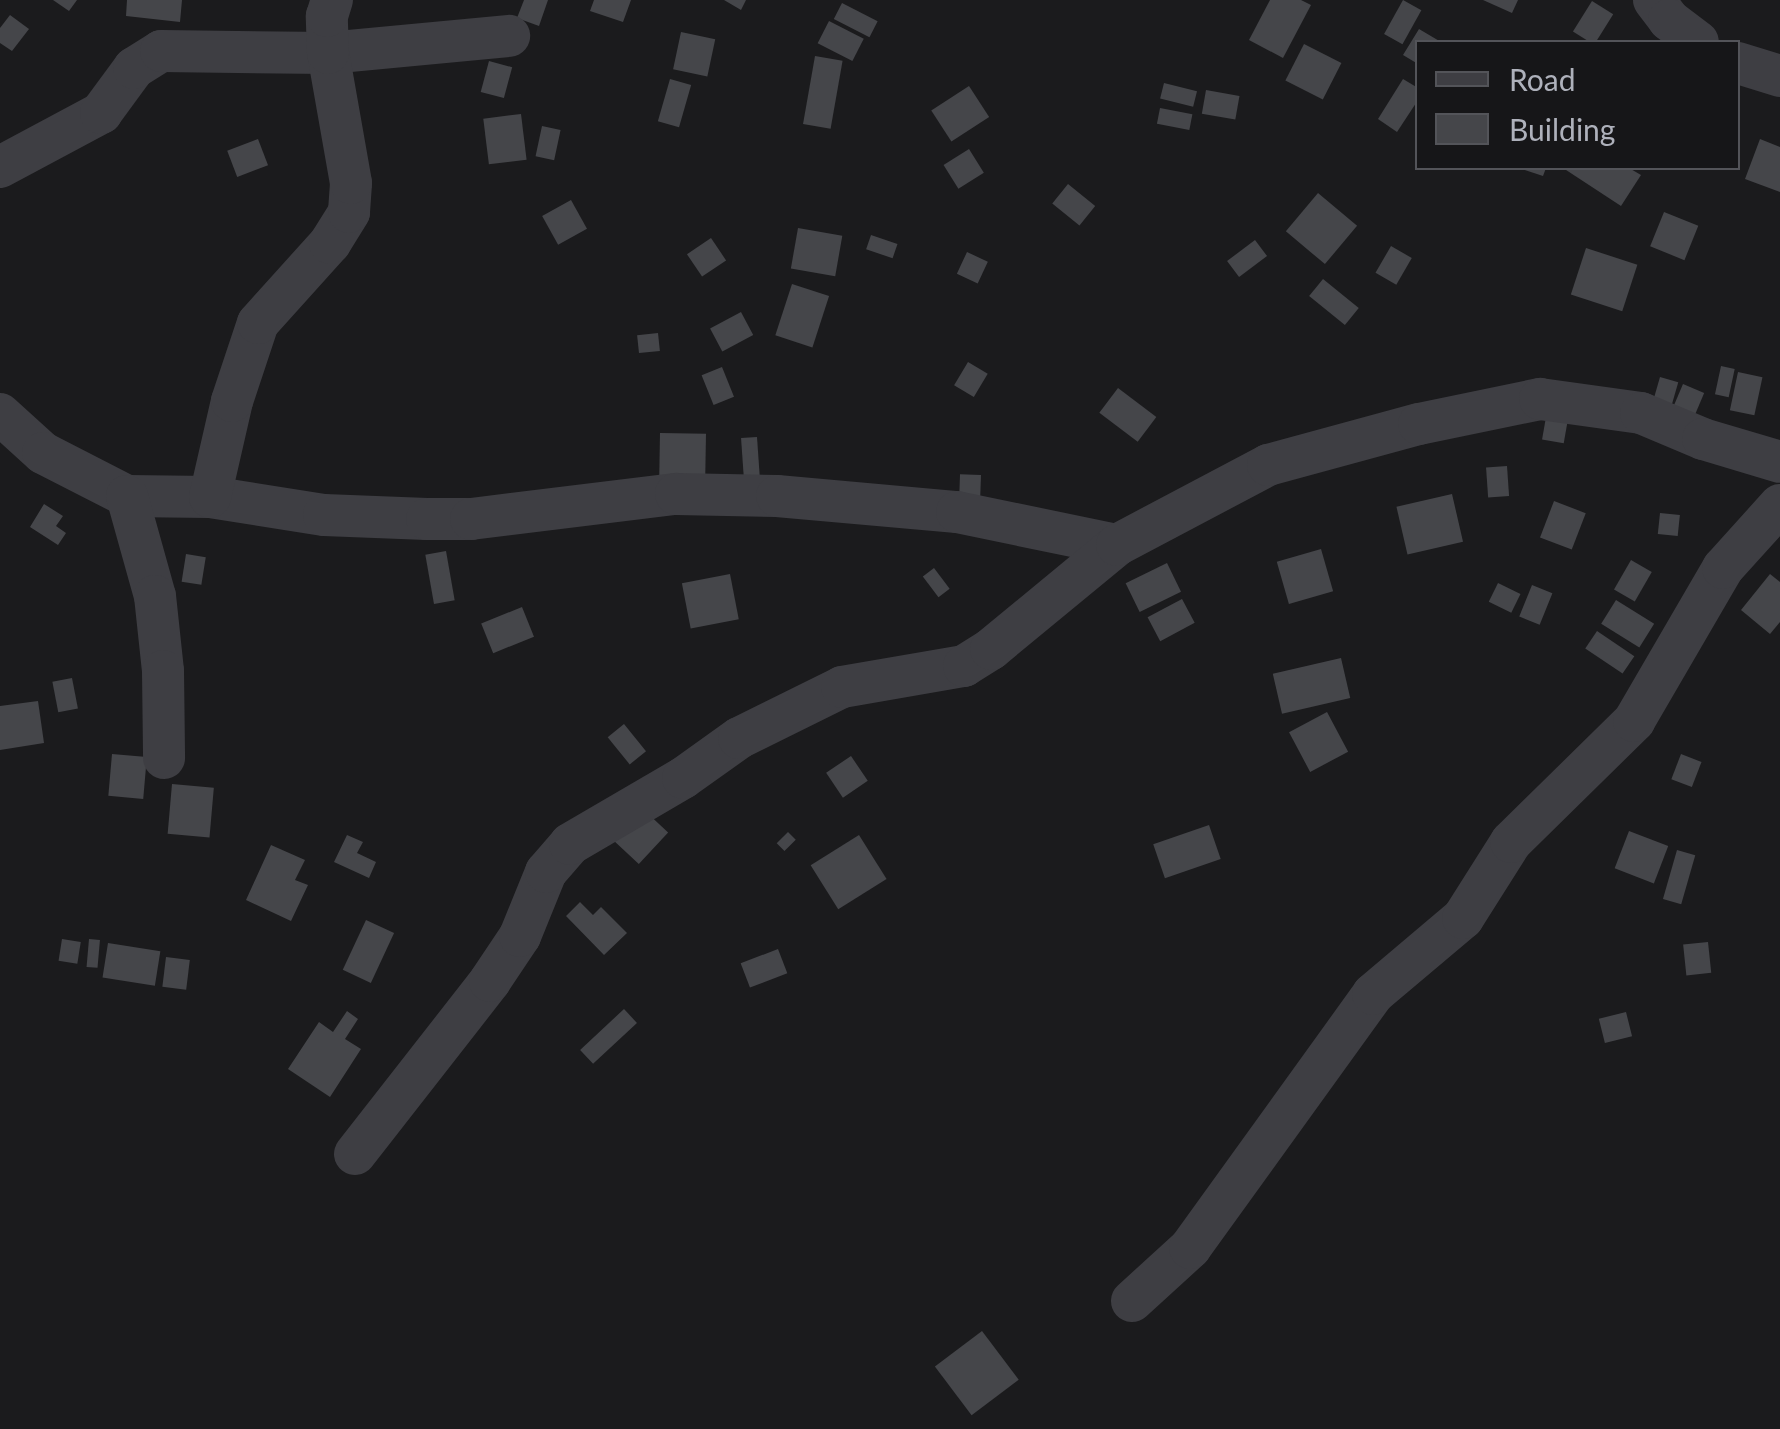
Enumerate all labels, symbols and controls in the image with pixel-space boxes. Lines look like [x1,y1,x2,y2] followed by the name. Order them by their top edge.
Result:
[1415,40,1740,170] legend
[1509,61,1576,97] text: Road
[1509,111,1615,147] text: Building

